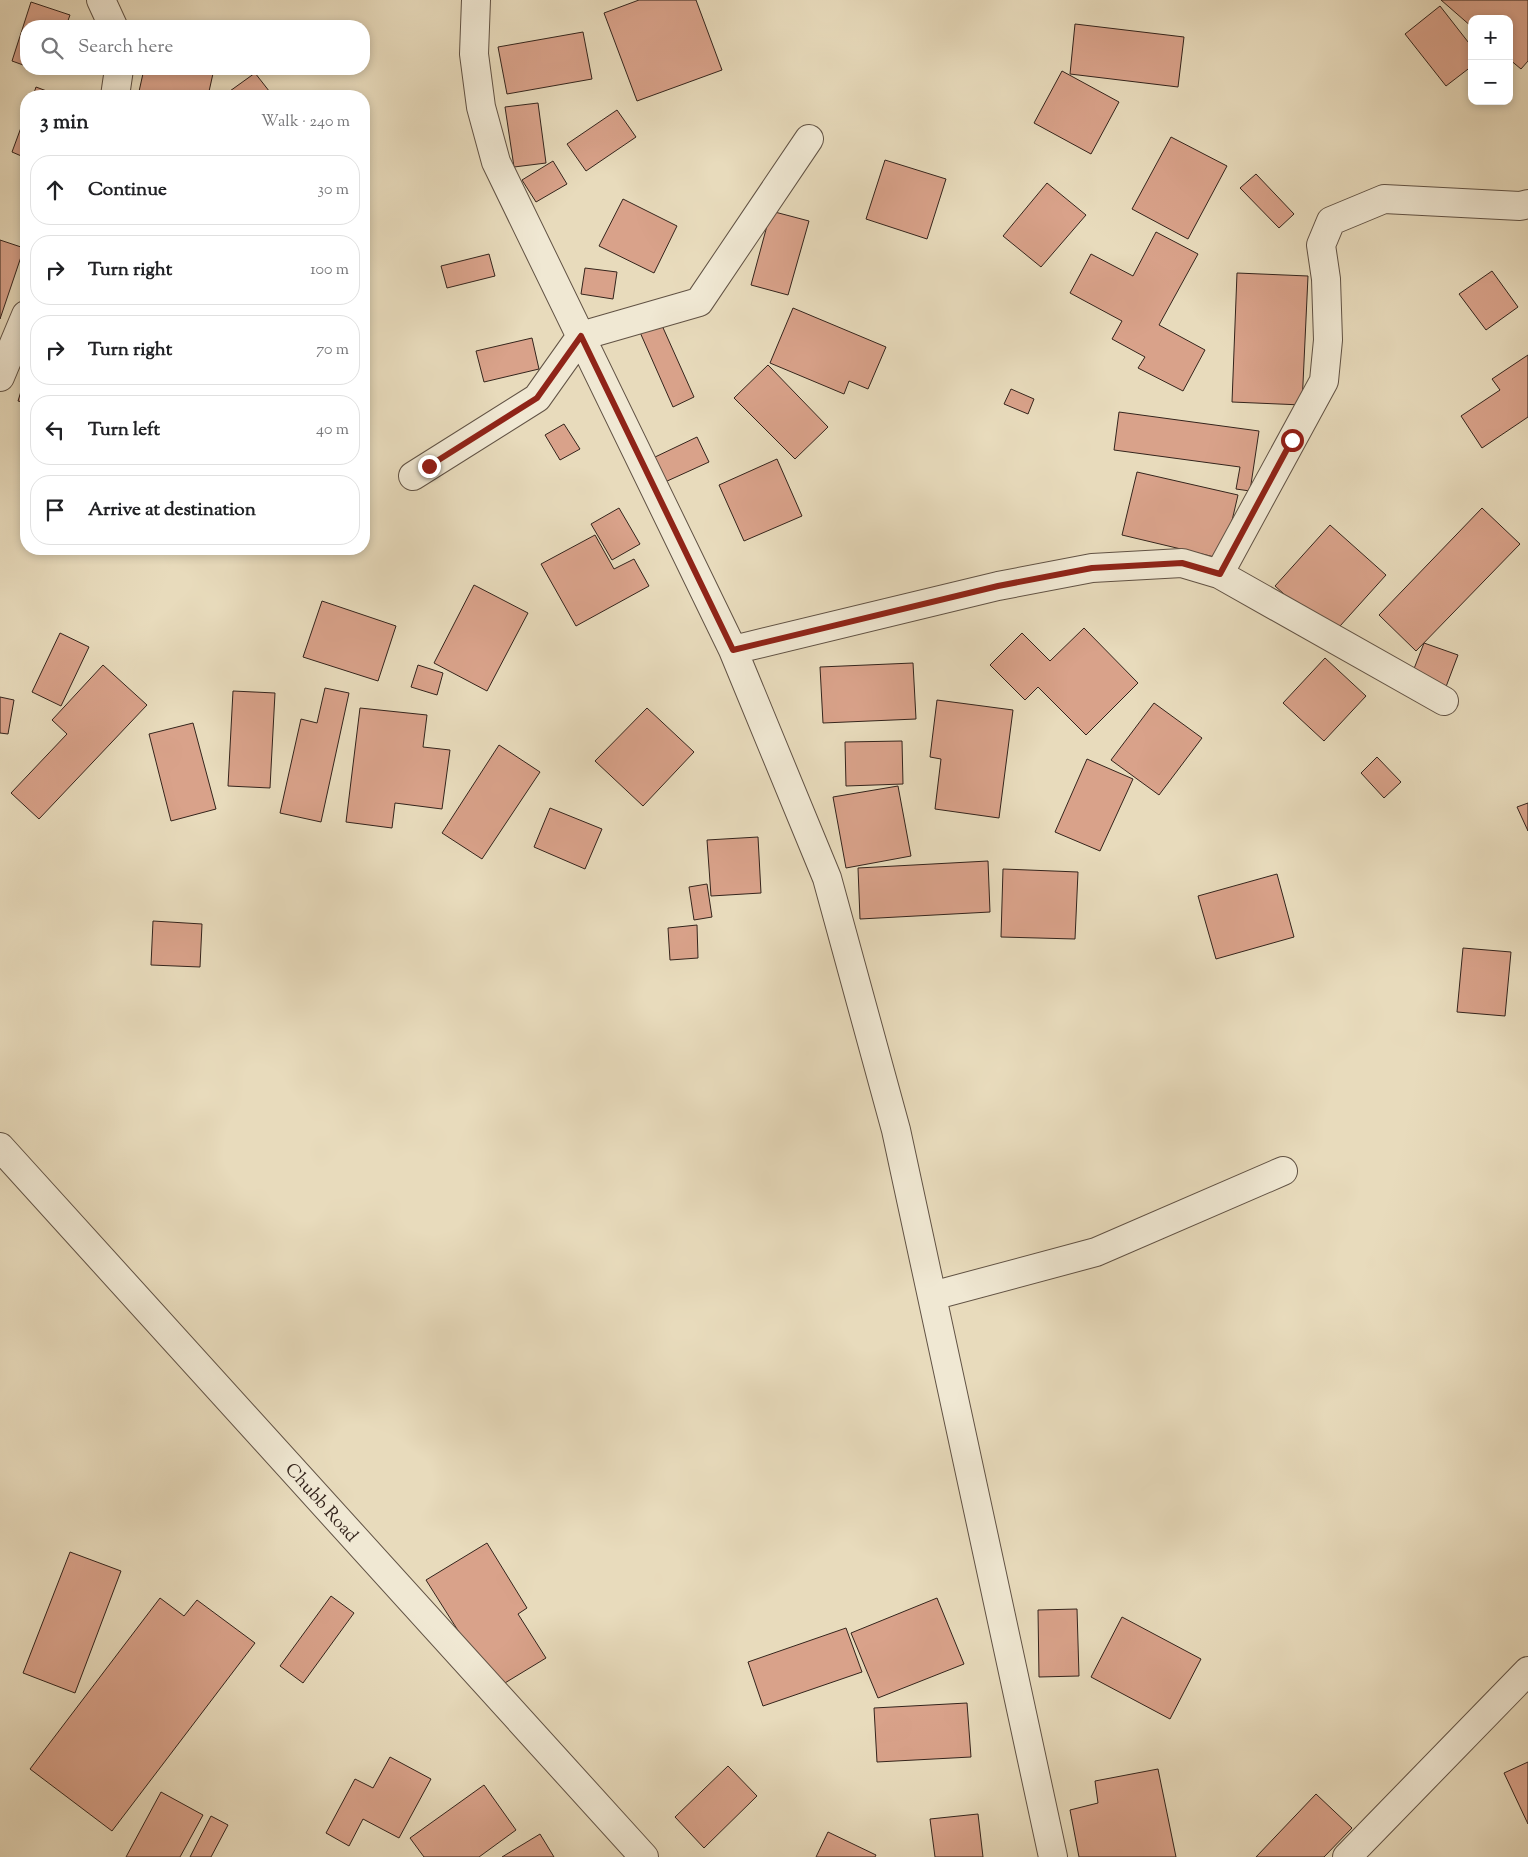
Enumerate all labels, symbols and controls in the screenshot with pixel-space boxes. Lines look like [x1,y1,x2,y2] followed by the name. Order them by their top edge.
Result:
[1468,15,1513,105] map controls
[1468,15,1513,60] button: +
[20,20,370,75] search box
[38,34,66,62] icon: search
[78,34,173,61] text: Search here
[1468,60,1513,105] button: −
[40,108,89,138] text: 3 min
[261,111,350,134] text: Walk · 240 m
[41,176,69,204] icon: ahead
[88,177,167,204] text: Continue
[318,179,349,202] text: 30 m
[41,256,69,284] icon: right
[88,257,172,284] text: Turn right
[310,259,349,282] text: 100 m
[41,336,69,364] icon: right
[88,337,172,364] text: Turn right
[316,339,349,362] text: 70 m
[41,416,69,444] icon: left
[88,417,160,444] text: Turn left
[316,419,349,442] text: 40 m
[1281,429,1304,452] route start
[418,455,441,478] route end
[41,496,69,524] icon: arrive
[88,497,256,524] text: Arrive at destination
[278,1458,363,1549] street label: Chubb Road

